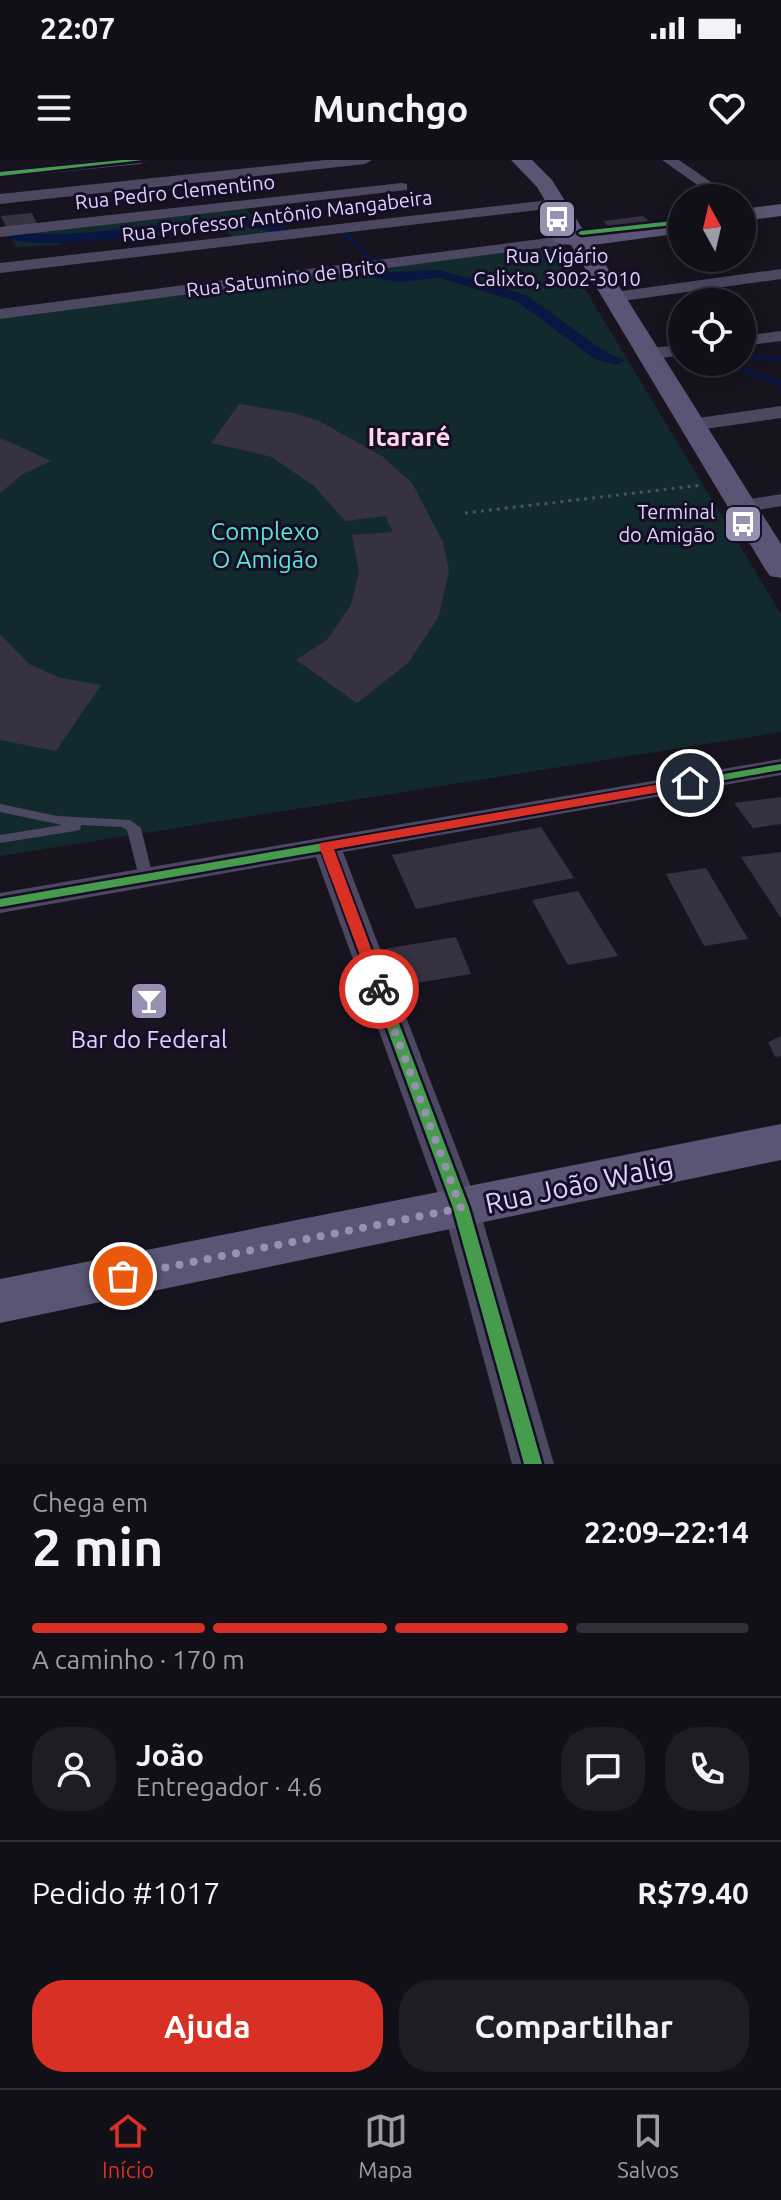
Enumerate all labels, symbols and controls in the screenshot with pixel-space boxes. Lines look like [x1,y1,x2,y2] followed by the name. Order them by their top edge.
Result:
[40,11,115,45] text: 22:07
[32,86,76,130] icon: menu
[705,86,749,130] icon: heart
[313,88,468,129] text: Munchgo
[74,170,276,213] street label: Rua Pedro Clementino
[668,184,756,272] north arrow
[668,184,756,376] map controls
[120,185,433,246] street label: Rua Professor Antônio Mangabeira
[536,198,578,240] bus stop icon: Rua Vigário Calixto, 3002-3010
[473,244,641,290] place label: Rua Vigário Calixto, 3002-3010
[185,254,387,301] street label: Rua Satumino de Brito
[668,288,756,376] button: locate
[368,422,450,451] district label: Itararé
[618,500,715,546] place label: Terminal do Amigão
[722,503,764,545] bus stop icon: Terminal do Amigão
[211,518,319,573] park label: Complexo O Amigão
[656,749,724,817] pin
[668,761,712,805] icon: home
[339,949,419,1029] courier
[357,967,401,1011] icon: bike
[128,980,170,1022] bar icon: Bar do Federal
[71,1026,227,1053] place label: Bar do Federal
[482,1148,676,1219] street label: Rua João Walig
[89,1242,157,1310] pin
[101,1254,145,1298] icon: bag
[32,1488,148,1517] text: Chega em
[584,1515,749,1549] text: 22:09–22:14
[32,1518,163,1576] text: 2 min
[32,1645,245,1674] text: A caminho · 170 m
[32,1727,116,1811] button: person
[561,1727,645,1811] button: chat
[665,1727,749,1811] button: phone
[136,1738,204,1772] text: João
[136,1772,322,1801] text: Entregador · 4.6
[32,1876,220,1910] text: Pedido #1017
[637,1876,749,1910] text: R$79.40
[32,1980,383,2072] button: Ajuda
[399,1980,749,2072] button: Compartilhar
[102,2109,154,2182] tab: Início
[358,2109,413,2182] tab: Mapa
[617,2109,679,2182] tab: Salvos

